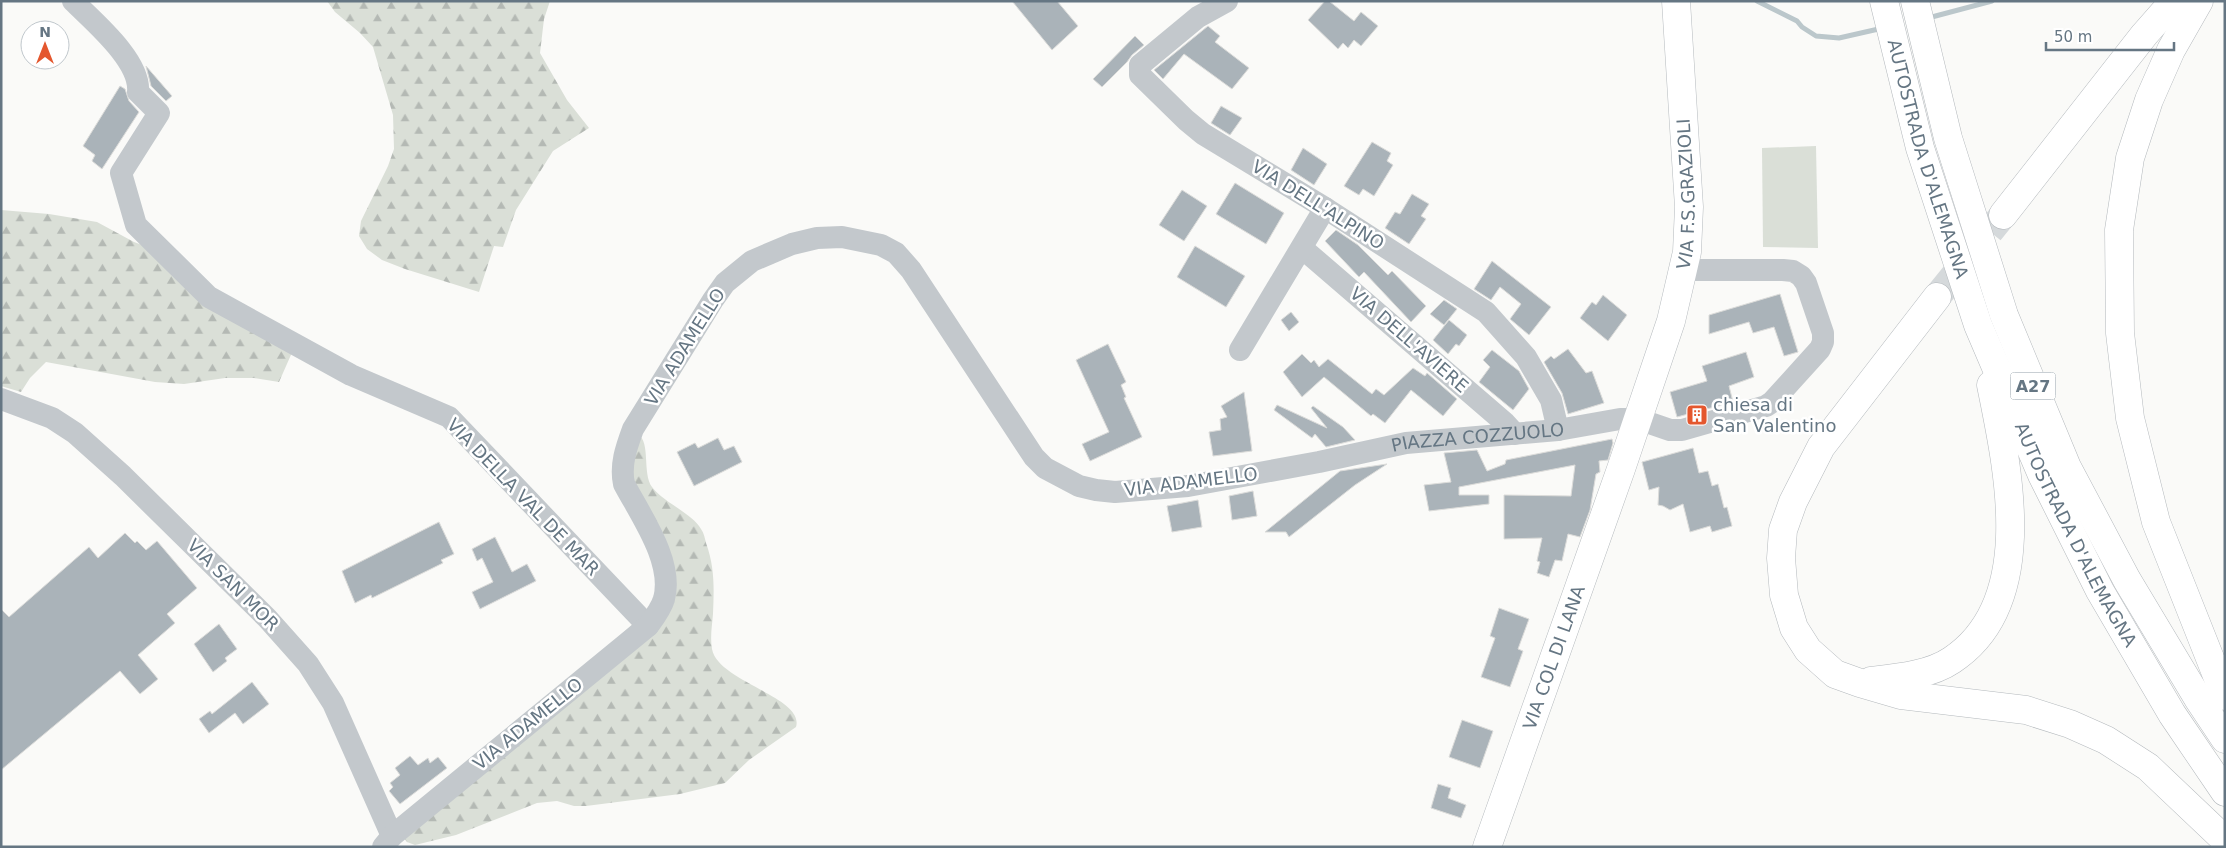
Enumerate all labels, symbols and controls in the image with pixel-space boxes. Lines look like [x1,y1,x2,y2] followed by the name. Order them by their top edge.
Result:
[20,20,70,70] north arrow
[2046,20,2174,52] scale bar
[39,24,51,40] text: N
[2054,28,2092,46] text: 50 m
[1884,37,1973,282] street label: AUTOSTRADA D'ALEMAGNA
[1672,118,1699,272] street label: VIA F.S.GRAZIOLI
[1248,155,1388,254] street label: VIA DELL'ALPINO
[1346,283,1473,397] street label: VIA DELL'AVIERE
[640,284,729,409] street label: VIA ADAMELLO
[2010,372,2056,400] road number: A27
[1713,394,1837,436] place label: chiesa di San Valentino
[1685,403,1709,427] building icon: chiesa di San Valentino
[443,414,604,579] street label: VIA DELLA VAL DE MAR
[1389,419,1565,456] street label: PIAZZA COZZUOLO
[2011,419,2142,651] street label: AUTOSTRADA D'ALEMAGNA
[1123,463,1259,500] street label: VIA ADAMELLO
[183,534,284,635] street label: VIA SAN MOR
[1518,582,1589,732] street label: VIA COL DI LANA
[469,673,586,774] street label: VIA ADAMELLO

